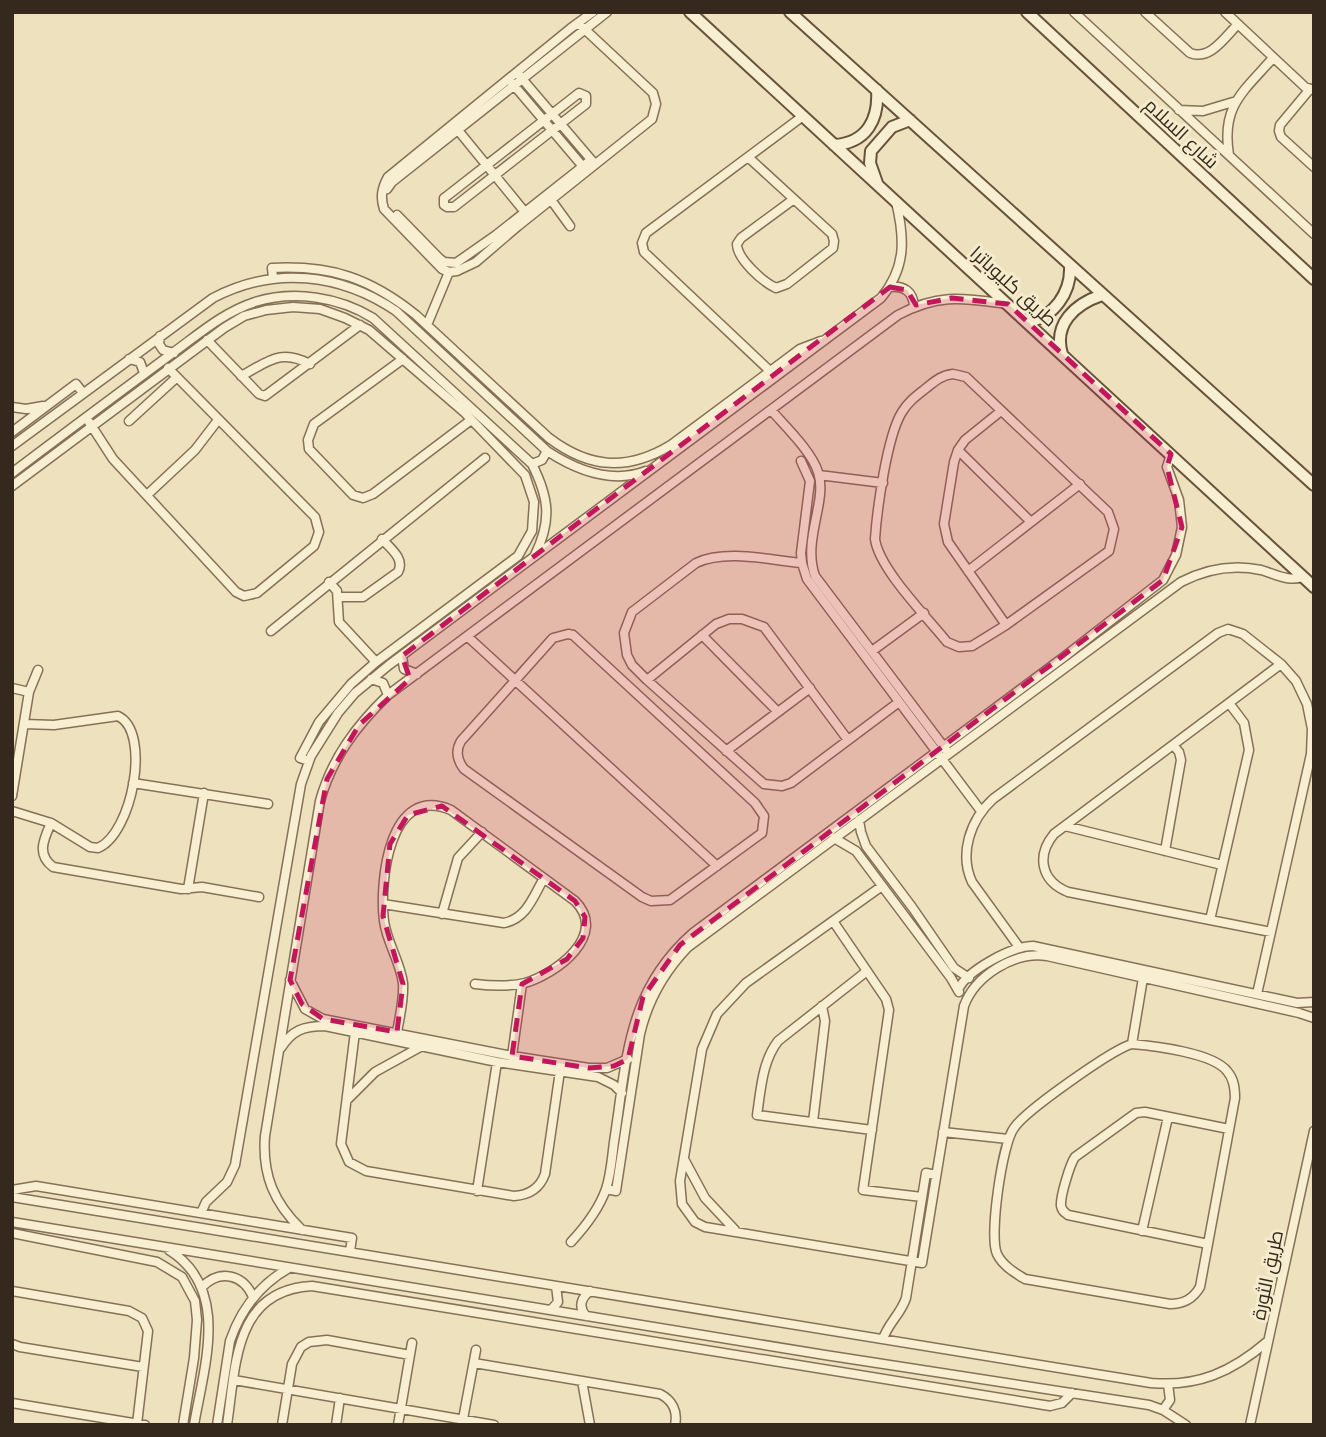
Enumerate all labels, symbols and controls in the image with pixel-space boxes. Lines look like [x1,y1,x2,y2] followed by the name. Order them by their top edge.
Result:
[1139,92,1225,175] street label: شارع السلام
[965,240,1063,332] street label: طريق كليوباترا
[1245,1228,1289,1322] street label: طريق الثورة

